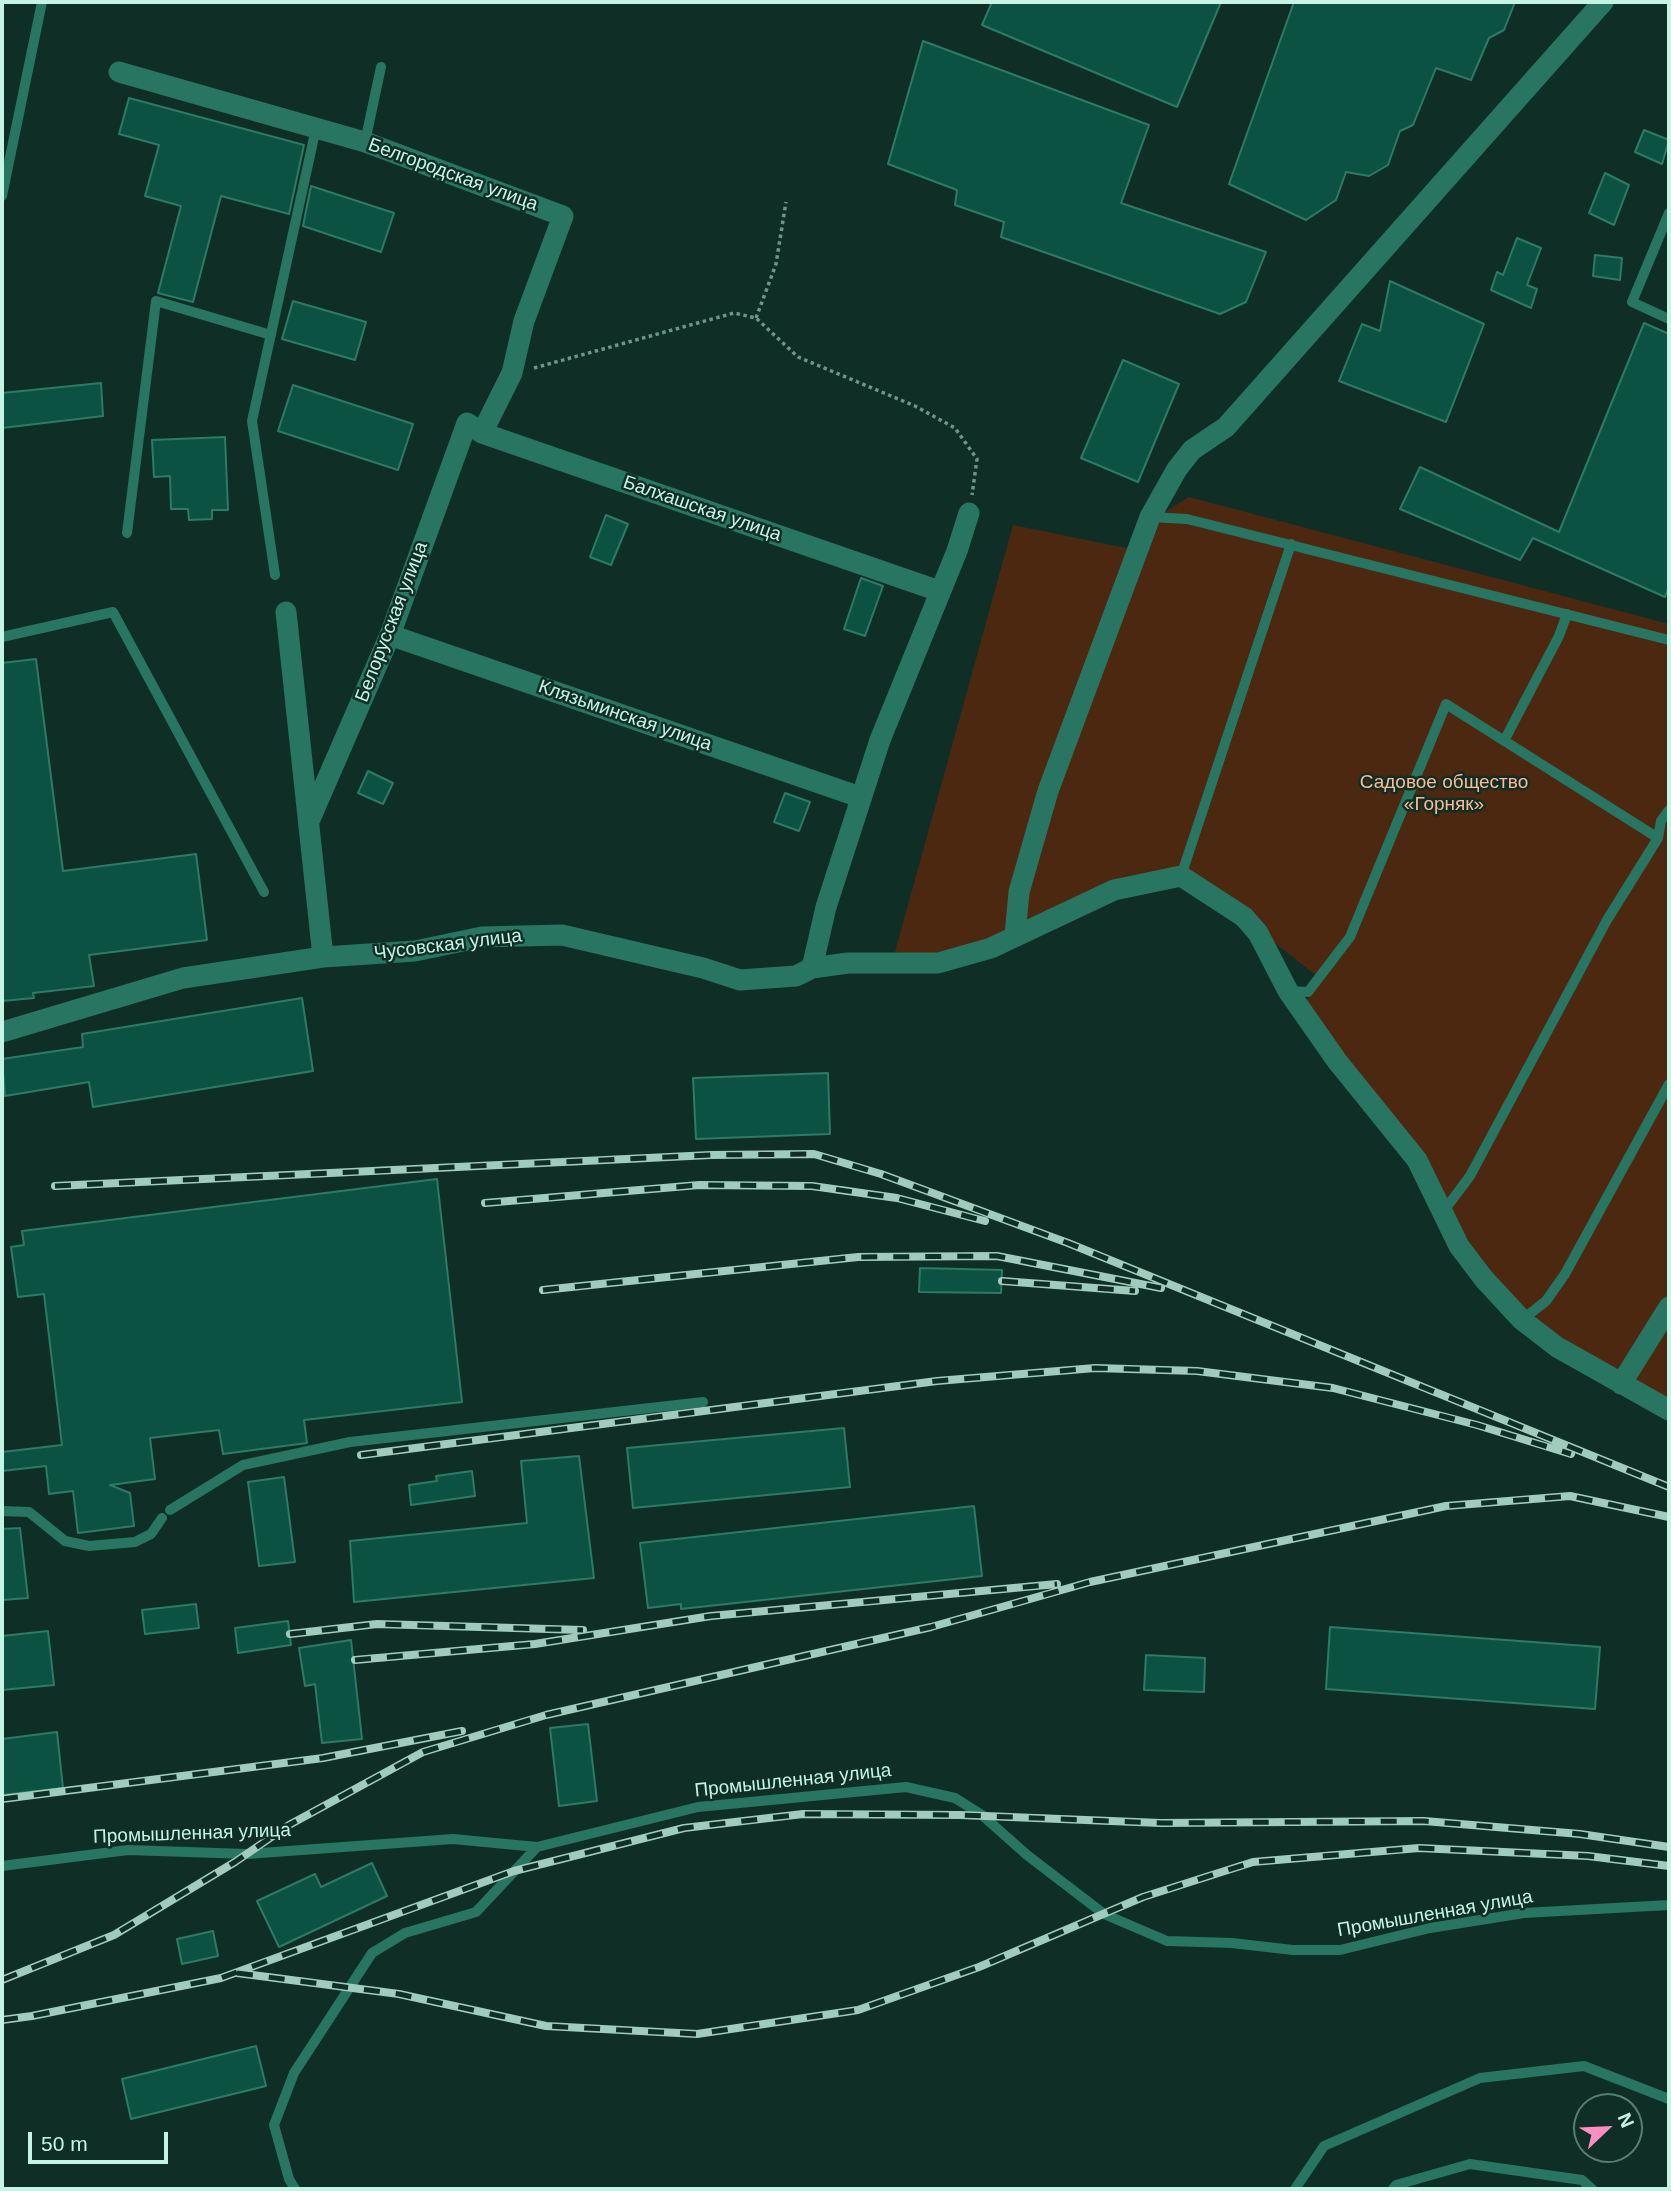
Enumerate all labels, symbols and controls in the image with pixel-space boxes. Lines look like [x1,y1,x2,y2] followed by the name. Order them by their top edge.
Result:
[365,134,541,216] street label: Белгородская улица
[620,471,784,547] street label: Балхашская улица
[351,539,433,705] street label: Белорусская улица
[535,676,715,756] street label: Клязьминская улица
[1360,772,1528,816] park label: Садовое общество «Горняк»
[373,925,523,965] street label: Чусовская улица
[693,1759,893,1803] street label: Промышленная улица
[93,1819,291,1849] street label: Промышленная улица
[1336,1886,1534,1942] street label: Промышленная улица
[1573,2093,1643,2163] north arrow
[1614,2110,1638,2131] text: N
[32,2118,172,2162] scale bar
[41,2132,88,2155] text: 50 m

